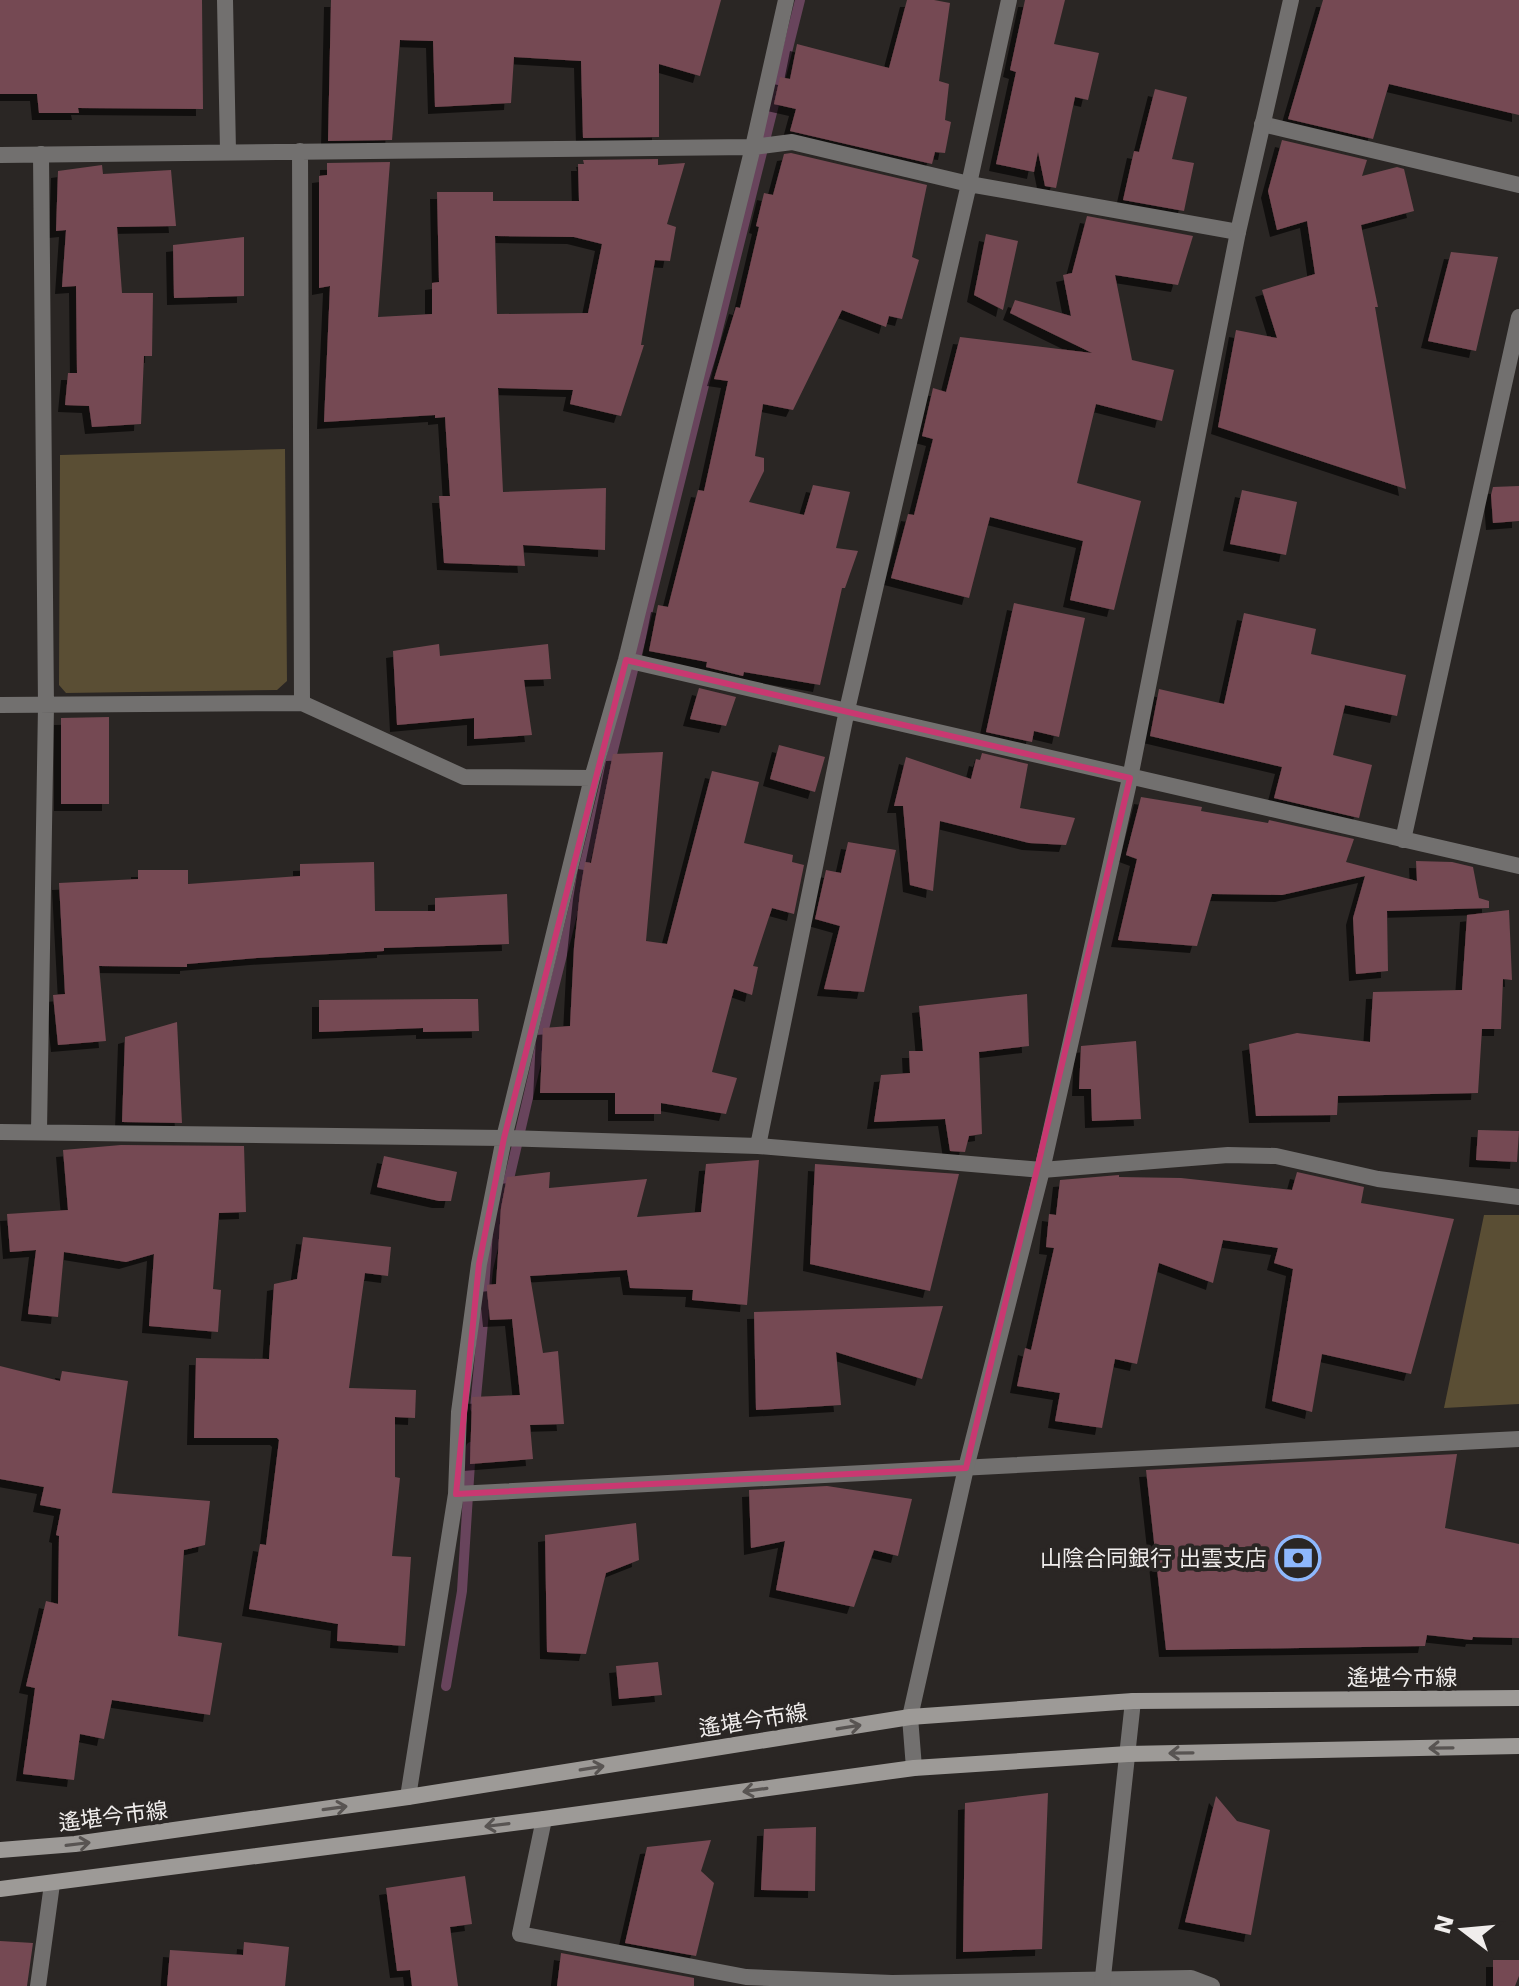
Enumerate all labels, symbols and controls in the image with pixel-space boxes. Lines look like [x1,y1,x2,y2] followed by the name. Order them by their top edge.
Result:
[1274,1534,1322,1582] bank icon: 山陰合同銀行 出雲支店
[1040,1546,1267,1571] place label: 山陰合同銀行 出雲支店
[1347,1665,1457,1690] street label: 遙堪今市線
[697,1700,809,1741] street label: 遙堪今市線
[836,1719,861,1734] one-way arrow
[1428,1740,1455,1756] one-way arrow
[1168,1745,1195,1761] one-way arrow
[579,1760,604,1775] one-way arrow
[743,1783,768,1798] one-way arrow
[57,1797,169,1836] street label: 遙堪今市線
[321,1800,348,1815] one-way arrow
[485,1818,511,1833] one-way arrow
[64,1836,91,1851] one-way arrow
[1423,1890,1503,1970] north arrow
[1430,1912,1459,1937] text: N

